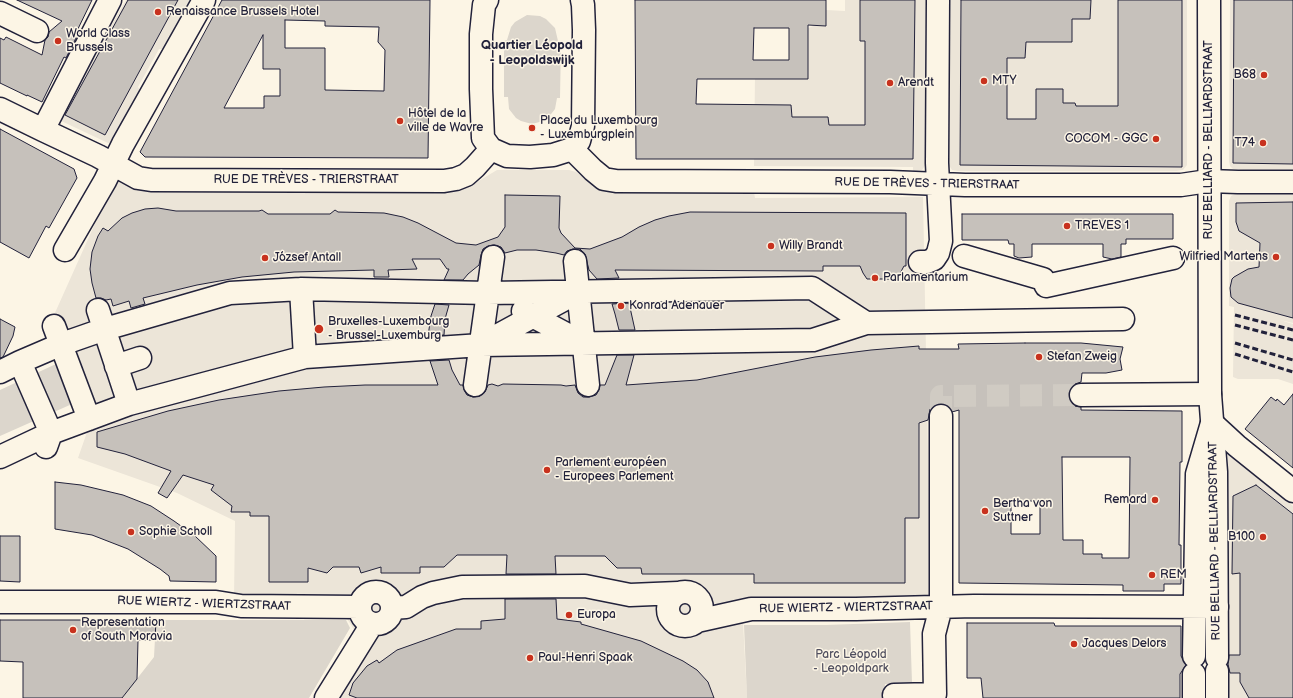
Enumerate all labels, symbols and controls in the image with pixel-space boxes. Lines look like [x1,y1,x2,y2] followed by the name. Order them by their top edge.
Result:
[166,5,319,19] place label: Renaissance Brussels Hotel
[153,7,163,17] marker: Renaissance Brussels Hotel
[66,27,130,55] place label: World Class Brussels
[53,36,63,46] marker: World Class Brussels
[481,38,583,69] district label: Quartier Léopold - Leopoldswijk
[1202,40,1216,240] street label: RUE BELLIARD - BELLIARDSTRAAT
[1233,68,1256,82] place label: B68
[1259,70,1269,80] marker: B68
[992,74,1017,88] place label: MTY
[898,76,934,90] place label: Arendt
[979,76,989,86] marker: MTY
[885,78,895,88] marker: Arendt
[408,107,483,135] place label: Hôtel de la ville de Wavre
[540,114,658,142] place label: Place du Luxembourg - Luxemburgplein
[395,116,405,126] marker: Hôtel de la ville de Wavre
[527,123,537,133] marker: Place du Luxembourg - Luxemburgplein
[1065,132,1148,146] place label: COCOM - GGC
[1151,134,1161,144] marker: COCOM - GGC
[1235,136,1255,150] place label: T74
[1258,138,1268,148] marker: T74
[213,173,399,187] street label: RUE DE TRÈVES - TRIERSTRAAT
[834,175,1020,193] street label: RUE DE TRÈVES - TRIERSTRAAT
[1075,219,1129,233] place label: TREVES 1
[1062,221,1072,231] marker: TREVES 1
[779,239,843,253] place label: Willy Brandt
[766,241,776,251] marker: Willy Brandt
[1179,250,1268,264] place label: Wilfried Martens
[273,251,341,265] place label: József Antall
[1271,252,1281,262] marker: Wilfried Martens
[260,253,270,263] marker: József Antall
[883,271,968,285] place label: Parlamentarium
[870,273,880,283] marker: Parlamentarium
[629,299,724,313] place label: Konrad Adenauer
[616,301,626,311] marker: Konrad Adenauer
[328,315,449,343] place label: Bruxelles-Luxembourg - Brussel-Luxemburg
[313,323,325,335] marker: Bruxelles-Luxembourg - Brussel-Luxemburg
[1047,350,1117,364] place label: Stefan Zweig
[1034,352,1044,362] marker: Stefan Zweig
[1206,441,1224,641] street label: RUE BELLIARD - BELLIARDSTRAAT
[555,456,674,484] place label: Parlement européen - Europees Parlement
[542,465,552,475] marker: Parlement européen - Europees Parlement
[1104,493,1147,507] place label: Remard
[1150,495,1160,505] marker: Remard
[993,497,1052,525] place label: Bertha von Suttner
[980,506,990,516] marker: Bertha von Suttner
[139,525,212,539] place label: Sophie Scholl
[126,527,136,537] marker: Sophie Scholl
[1228,530,1255,544] place label: B100
[1258,532,1268,542] marker: B100
[1160,568,1187,582] place label: REM
[1147,570,1157,580] marker: REM
[117,594,291,614] street label: RUE WIERTZ - WIERTZSTRAAT
[759,599,933,617] street label: RUE WIERTZ - WIERTZSTRAAT
[577,608,616,622] place label: Europa
[564,610,574,620] marker: Europa
[81,616,172,644] place label: Representation of South Moravia
[68,625,78,635] marker: Representation of South Moravia
[1082,637,1167,651] place label: Jacques Delors
[1069,639,1079,649] marker: Jacques Delors
[813,648,889,676] park label: Parc Léopold - Leopoldpark
[538,651,632,665] place label: Paul-Henri Spaak
[525,653,535,663] marker: Paul-Henri Spaak

